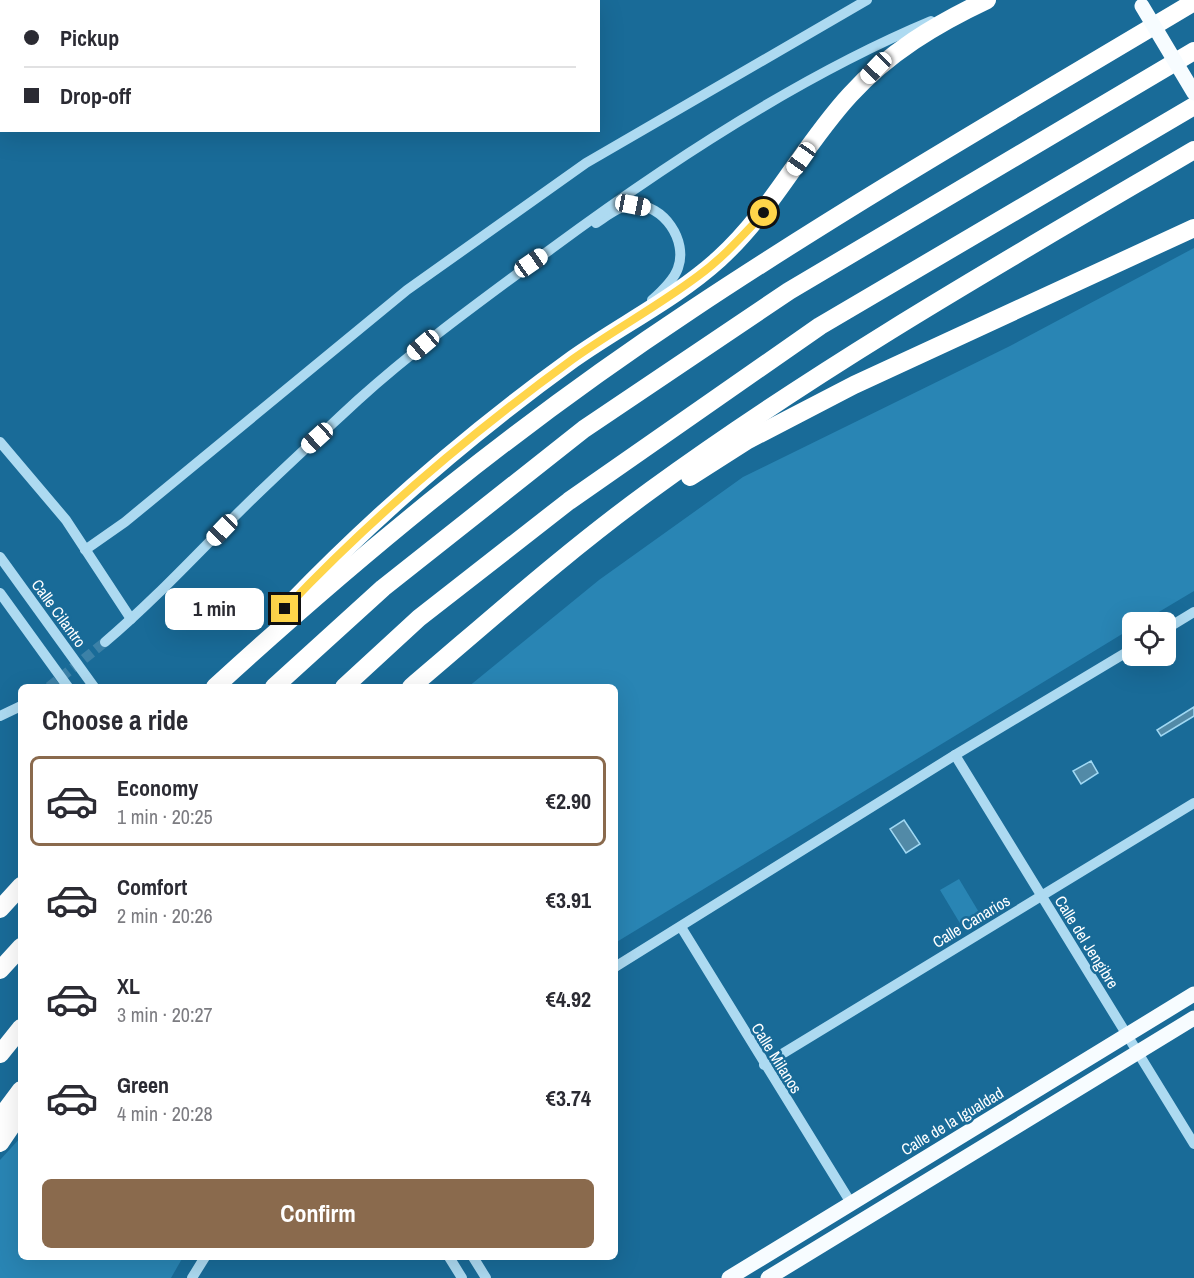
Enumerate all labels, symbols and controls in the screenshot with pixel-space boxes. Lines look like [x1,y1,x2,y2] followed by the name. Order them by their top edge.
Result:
[60,23,119,53] text: Pickup
[857,49,895,87] car
[60,81,131,111] text: Drop-off
[783,139,819,179] car
[614,193,652,217] car
[750,199,777,226] route start
[511,245,551,281] car
[403,327,443,363] car
[298,419,336,457] car
[203,511,241,549] car
[27,574,91,652] street label: Calle Cilantro
[165,588,264,630] callout: 1 min
[193,595,236,622] text: 1 min
[271,595,298,622] route end
[1122,612,1176,666] map controls
[1122,612,1176,666] button: locate
[42,702,188,738] text: Choose a ride
[117,773,198,803] text: Economy
[45,774,99,828] icon: car
[546,786,591,816] text: €2.90
[117,803,213,830] text: 1 min · 20:25
[117,872,187,902] text: Comfort
[45,873,99,927] icon: car
[546,885,591,915] text: €3.91
[928,889,1014,953] street label: Calle Canarios
[1050,891,1124,993] street label: Calle del Jengibre
[117,902,213,929] text: 2 min · 20:26
[117,971,140,1001] text: XL
[45,972,99,1026] icon: car
[546,984,591,1014] text: €4.92
[117,1001,213,1028] text: 3 min · 20:27
[747,1018,807,1098] street label: Calle Milanos
[117,1070,169,1100] text: Green
[45,1071,99,1125] icon: car
[897,1082,1007,1160] street label: Calle de la Igualdad
[546,1083,591,1113] text: €3.74
[117,1100,213,1127] text: 4 min · 20:28
[42,1179,594,1248] button: Confirm

